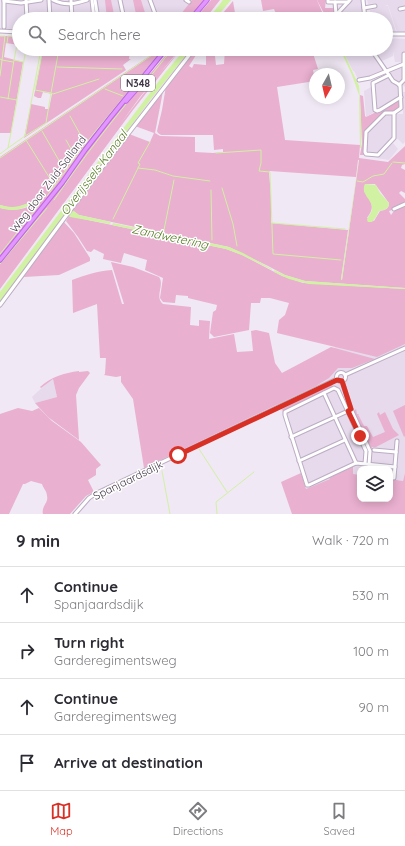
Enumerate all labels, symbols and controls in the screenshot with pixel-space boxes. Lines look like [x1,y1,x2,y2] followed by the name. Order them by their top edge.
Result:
[12,12,393,56] search box
[26,23,48,45] icon: search
[58,25,141,44] text: Search here
[309,68,345,104] north arrow
[121,75,155,91] road number: N348
[57,126,131,218] water label: Overijssels Kanaal
[7,133,89,235] street label: Weg door Zuid-Salland
[131,221,211,252] water label: Zandwetering
[351,427,369,445] route end
[169,446,187,464] route start
[91,457,165,503] street label: Spanjaardsdijk
[357,466,393,502] map controls
[357,466,393,502] button: layers
[16,530,60,551] text: 9 min
[312,532,389,548] text: Walk · 720 m
[54,577,118,596] text: Continue
[16,584,38,606] icon: ahead
[352,587,389,603] text: 530 m
[54,596,144,612] text: Spanjaardsdijk
[54,633,125,652] text: Turn right
[16,640,38,662] icon: right
[353,643,389,659] text: 100 m
[54,652,177,668] text: Garderegimentsweg
[54,689,118,708] text: Continue
[16,696,38,718] icon: ahead
[359,699,389,715] text: 90 m
[54,708,177,724] text: Garderegimentsweg
[16,752,38,774] icon: arrive
[54,753,203,772] text: Arrive at destination
[50,800,73,838] tab: Map
[173,800,223,838] tab: Directions
[323,800,355,838] tab: Saved

